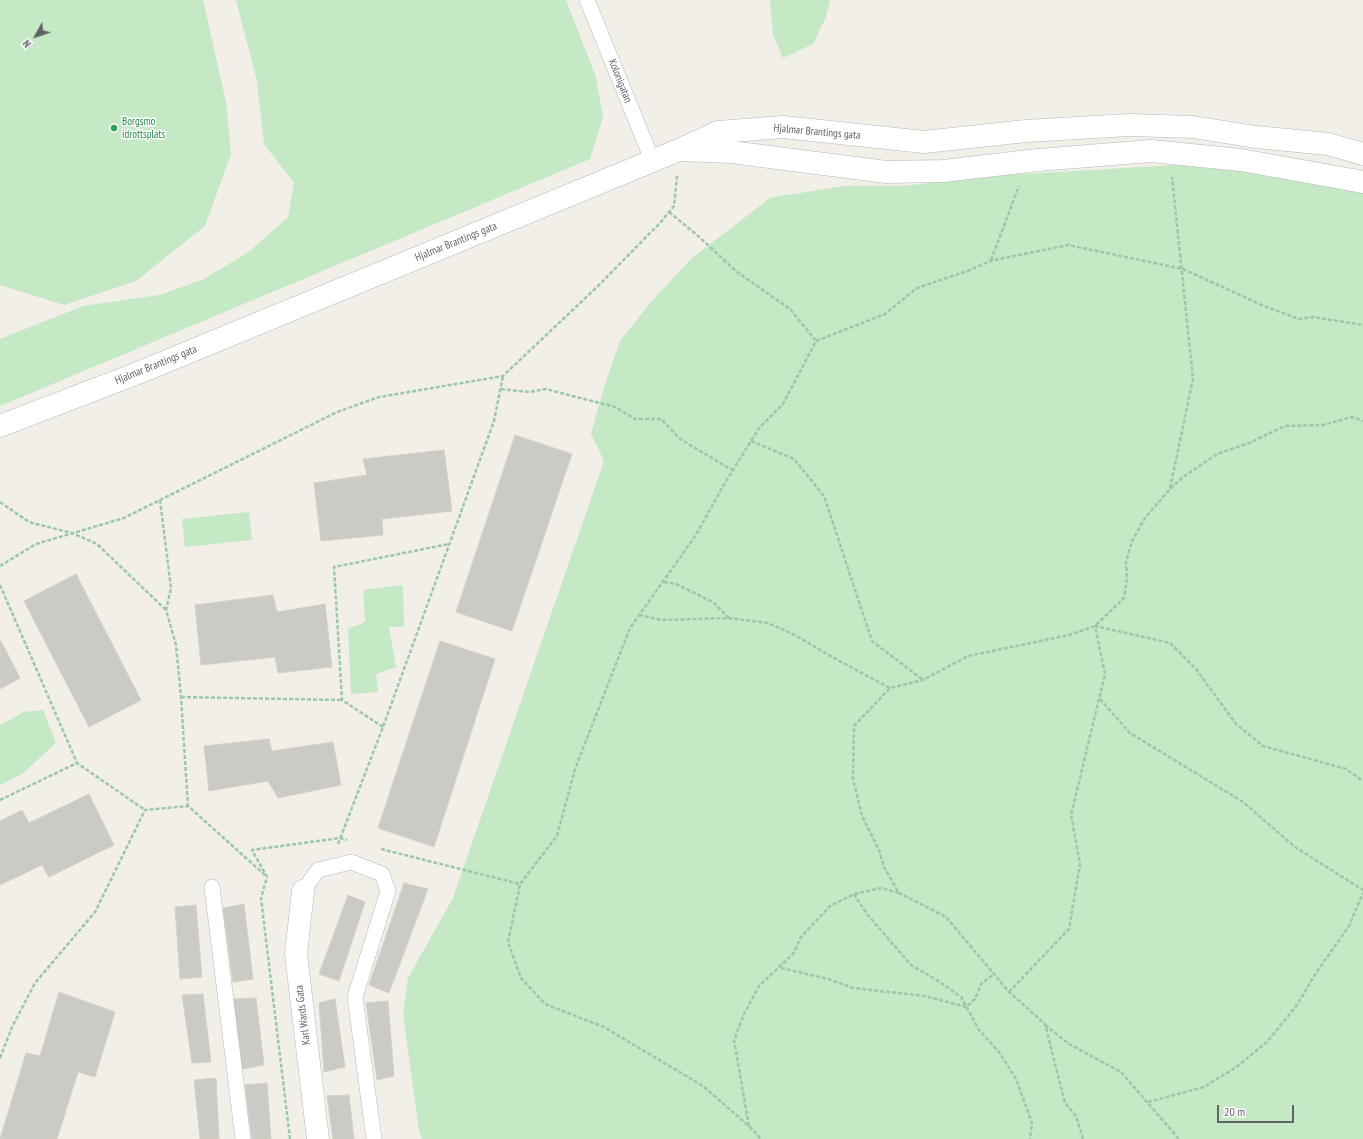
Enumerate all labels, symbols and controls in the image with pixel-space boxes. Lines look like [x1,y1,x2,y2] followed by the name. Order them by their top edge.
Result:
[16,16,56,56] north arrow
[20,37,34,50] text: N
[605,57,635,105] street label: Kolonigatan
[122,115,165,141] place label: Borgsmo idrottsplats
[773,122,861,142] street label: Hjalmar Brantings gata
[109,123,119,133] marker: Borgsmo idrottsplats
[413,220,499,264] street label: Hjalmar Brantings gata
[113,343,199,387] street label: Hjalmar Brantings gata
[293,984,313,1046] street label: Karl Wards Gata
[1219,1097,1296,1123] scale bar
[1224,1104,1245,1119] text: 20 m

